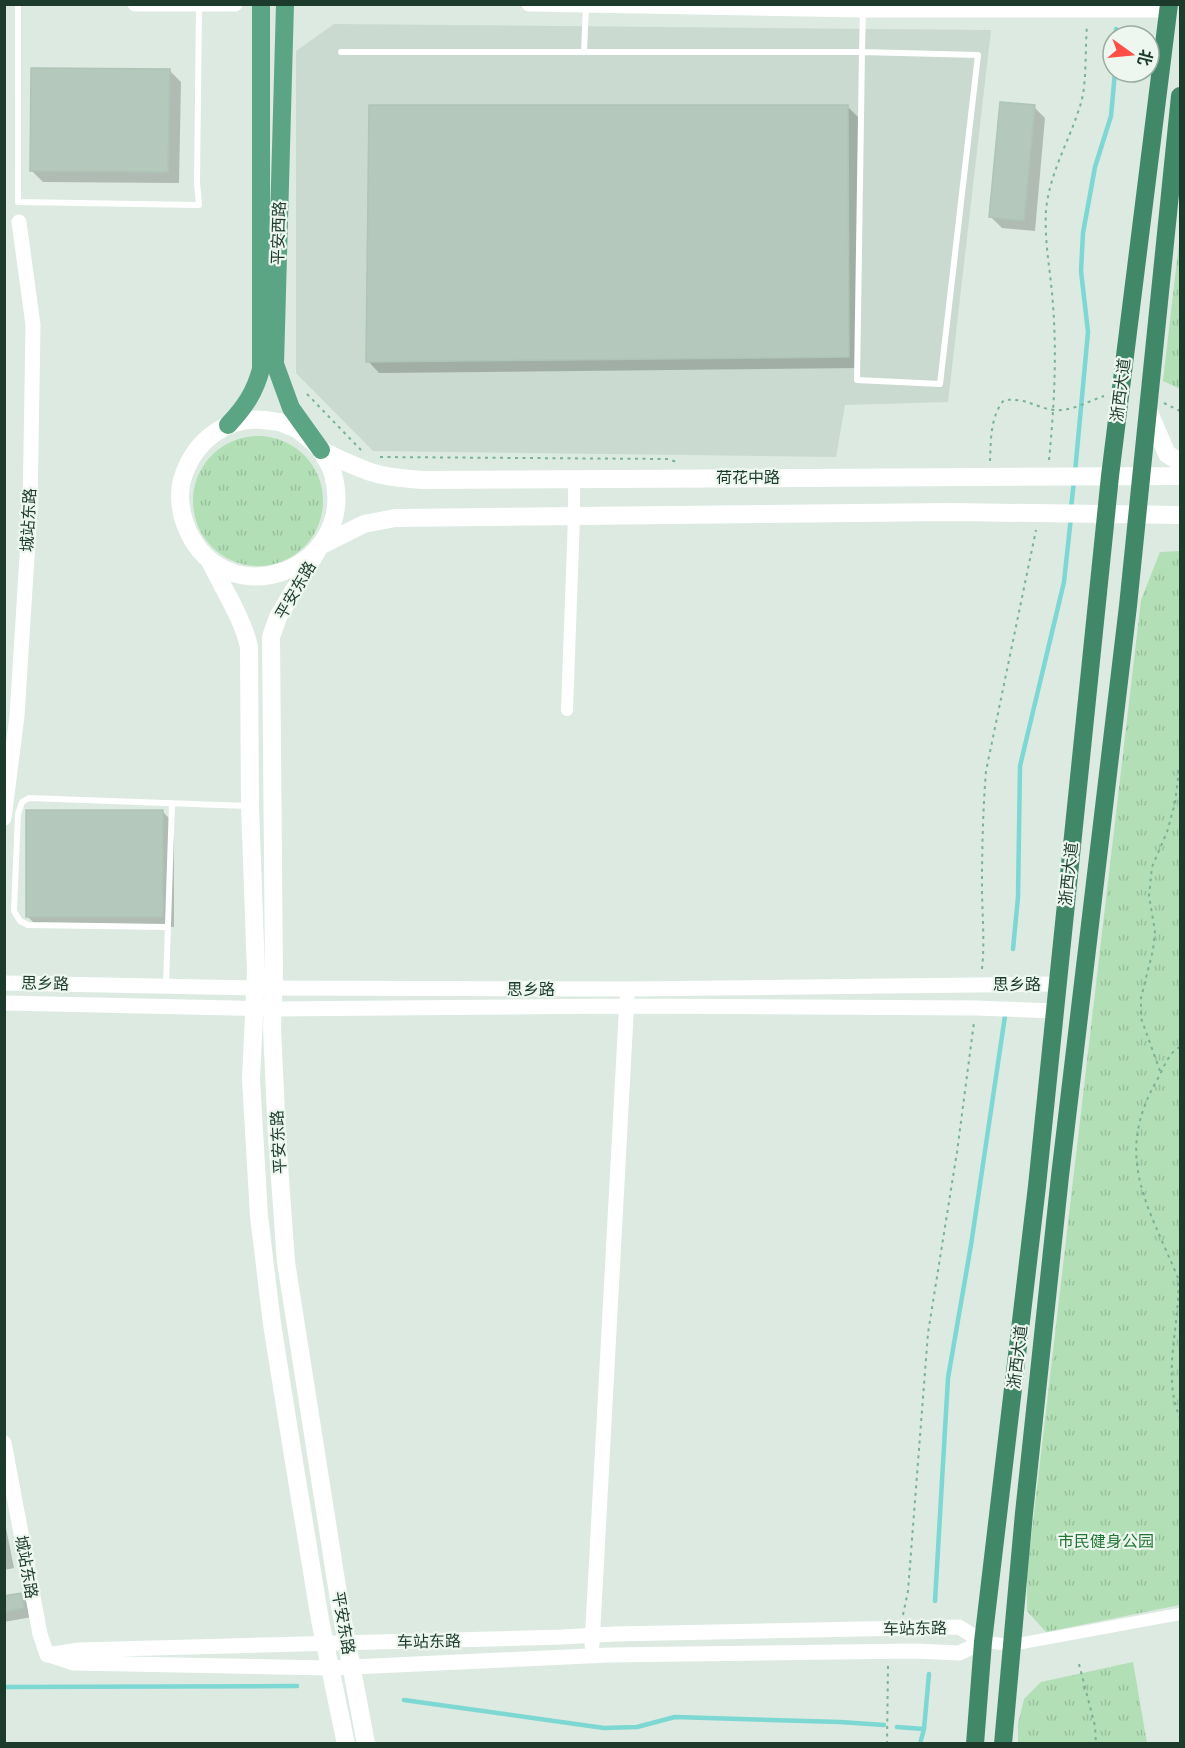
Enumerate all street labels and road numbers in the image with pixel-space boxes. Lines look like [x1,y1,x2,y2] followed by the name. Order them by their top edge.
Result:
[268,201,288,265] street label: 平安西路
[1107,357,1133,423] street label: 浙西大道
[716,468,780,486] street label: 荷花中路
[17,488,39,552] street label: 城站东路
[271,558,319,622] street label: 平安东路
[1056,841,1080,907] street label: 浙西大道
[21,974,69,992] street label: 思乡路
[993,975,1041,993] street label: 思乡路
[507,980,555,998] street label: 思乡路
[267,1110,289,1174] street label: 平安东路
[1004,1324,1030,1390] street label: 浙西大道
[13,1534,41,1600] street label: 城站东路
[330,1590,358,1656] street label: 平安东路
[883,1618,947,1638] street label: 车站东路
[397,1631,461,1651] street label: 车站东路

